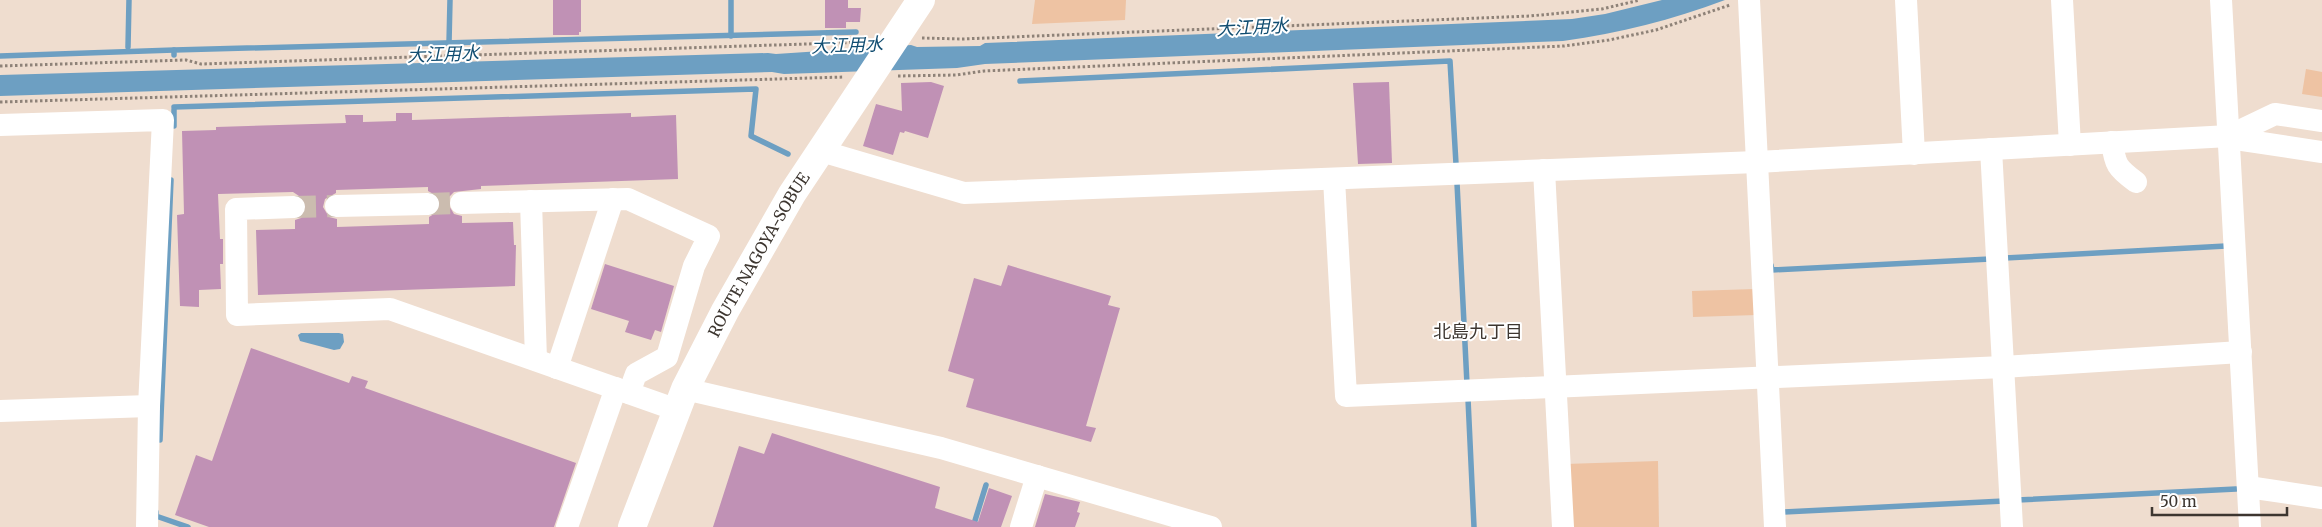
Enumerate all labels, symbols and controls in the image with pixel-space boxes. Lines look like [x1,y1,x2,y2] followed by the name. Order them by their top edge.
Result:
[1215,14,1291,40] water label: 大江用水
[811,32,885,58] water label: 大江用水
[407,41,481,67] water label: 大江用水
[703,168,814,340] street label: ROUTE NAGOYA-SOBUE
[1433,320,1523,343] district label: 北島九丁目
[2152,484,2287,516] scale bar
[2160,492,2197,511] text: 50 m

